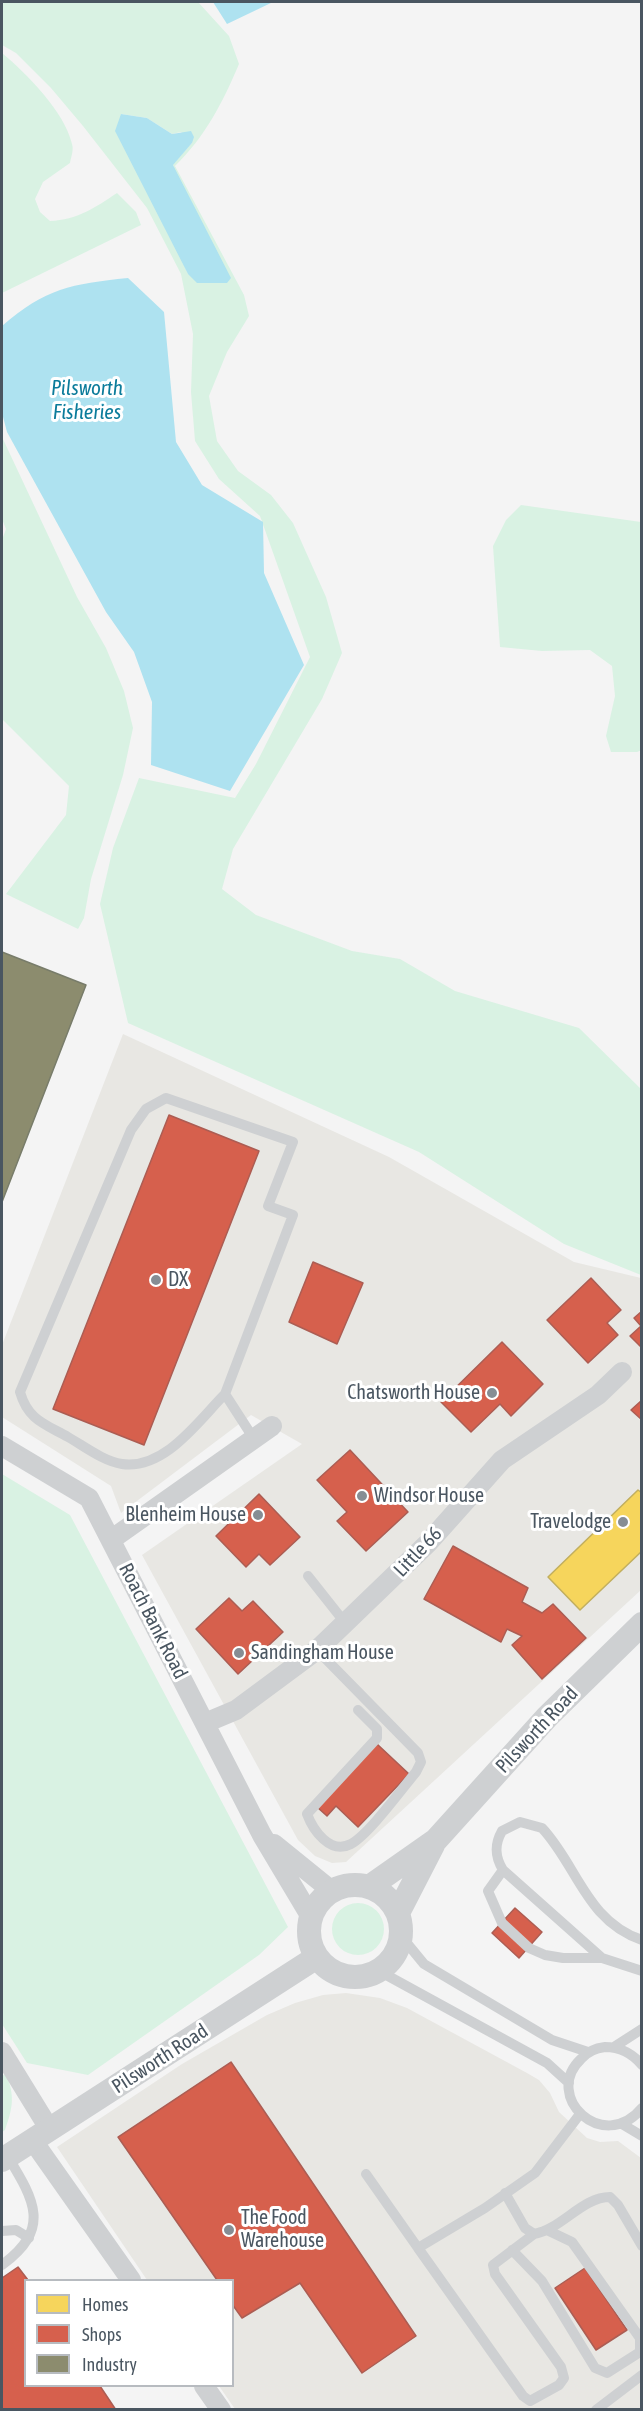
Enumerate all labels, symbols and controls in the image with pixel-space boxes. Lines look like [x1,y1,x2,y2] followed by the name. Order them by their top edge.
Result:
[51,375,123,425] water label: Pilsworth Fisheries
[168,1268,188,1292] place label: DX
[149,1273,163,1287] marker: DX
[347,1381,480,1405] place label: Chatsworth House
[485,1386,499,1400] marker: Chatsworth House
[374,1484,484,1508] place label: Windsor House
[355,1489,369,1503] marker: Windsor House
[125,1503,246,1527] place label: Blenheim House
[251,1508,265,1522] marker: Blenheim House
[530,1510,611,1534] place label: Travelodge
[616,1515,630,1529] marker: Travelodge
[389,1522,447,1582] street label: Little 66
[114,1559,192,1683] street label: Roach Bank Road
[251,1641,394,1665] place label: Sandingham House
[232,1646,246,1660] marker: Sandingham House
[491,1682,583,1778] street label: Pilsworth Road
[108,2019,212,2099] street label: Pilsworth Road
[241,2206,324,2253] place label: The Food Warehouse
[222,2223,236,2237] marker: The Food Warehouse
[24,2279,234,2387] legend
[82,2294,128,2315] text: Homes
[82,2324,122,2345] text: Shops
[82,2354,137,2375] text: Industry

